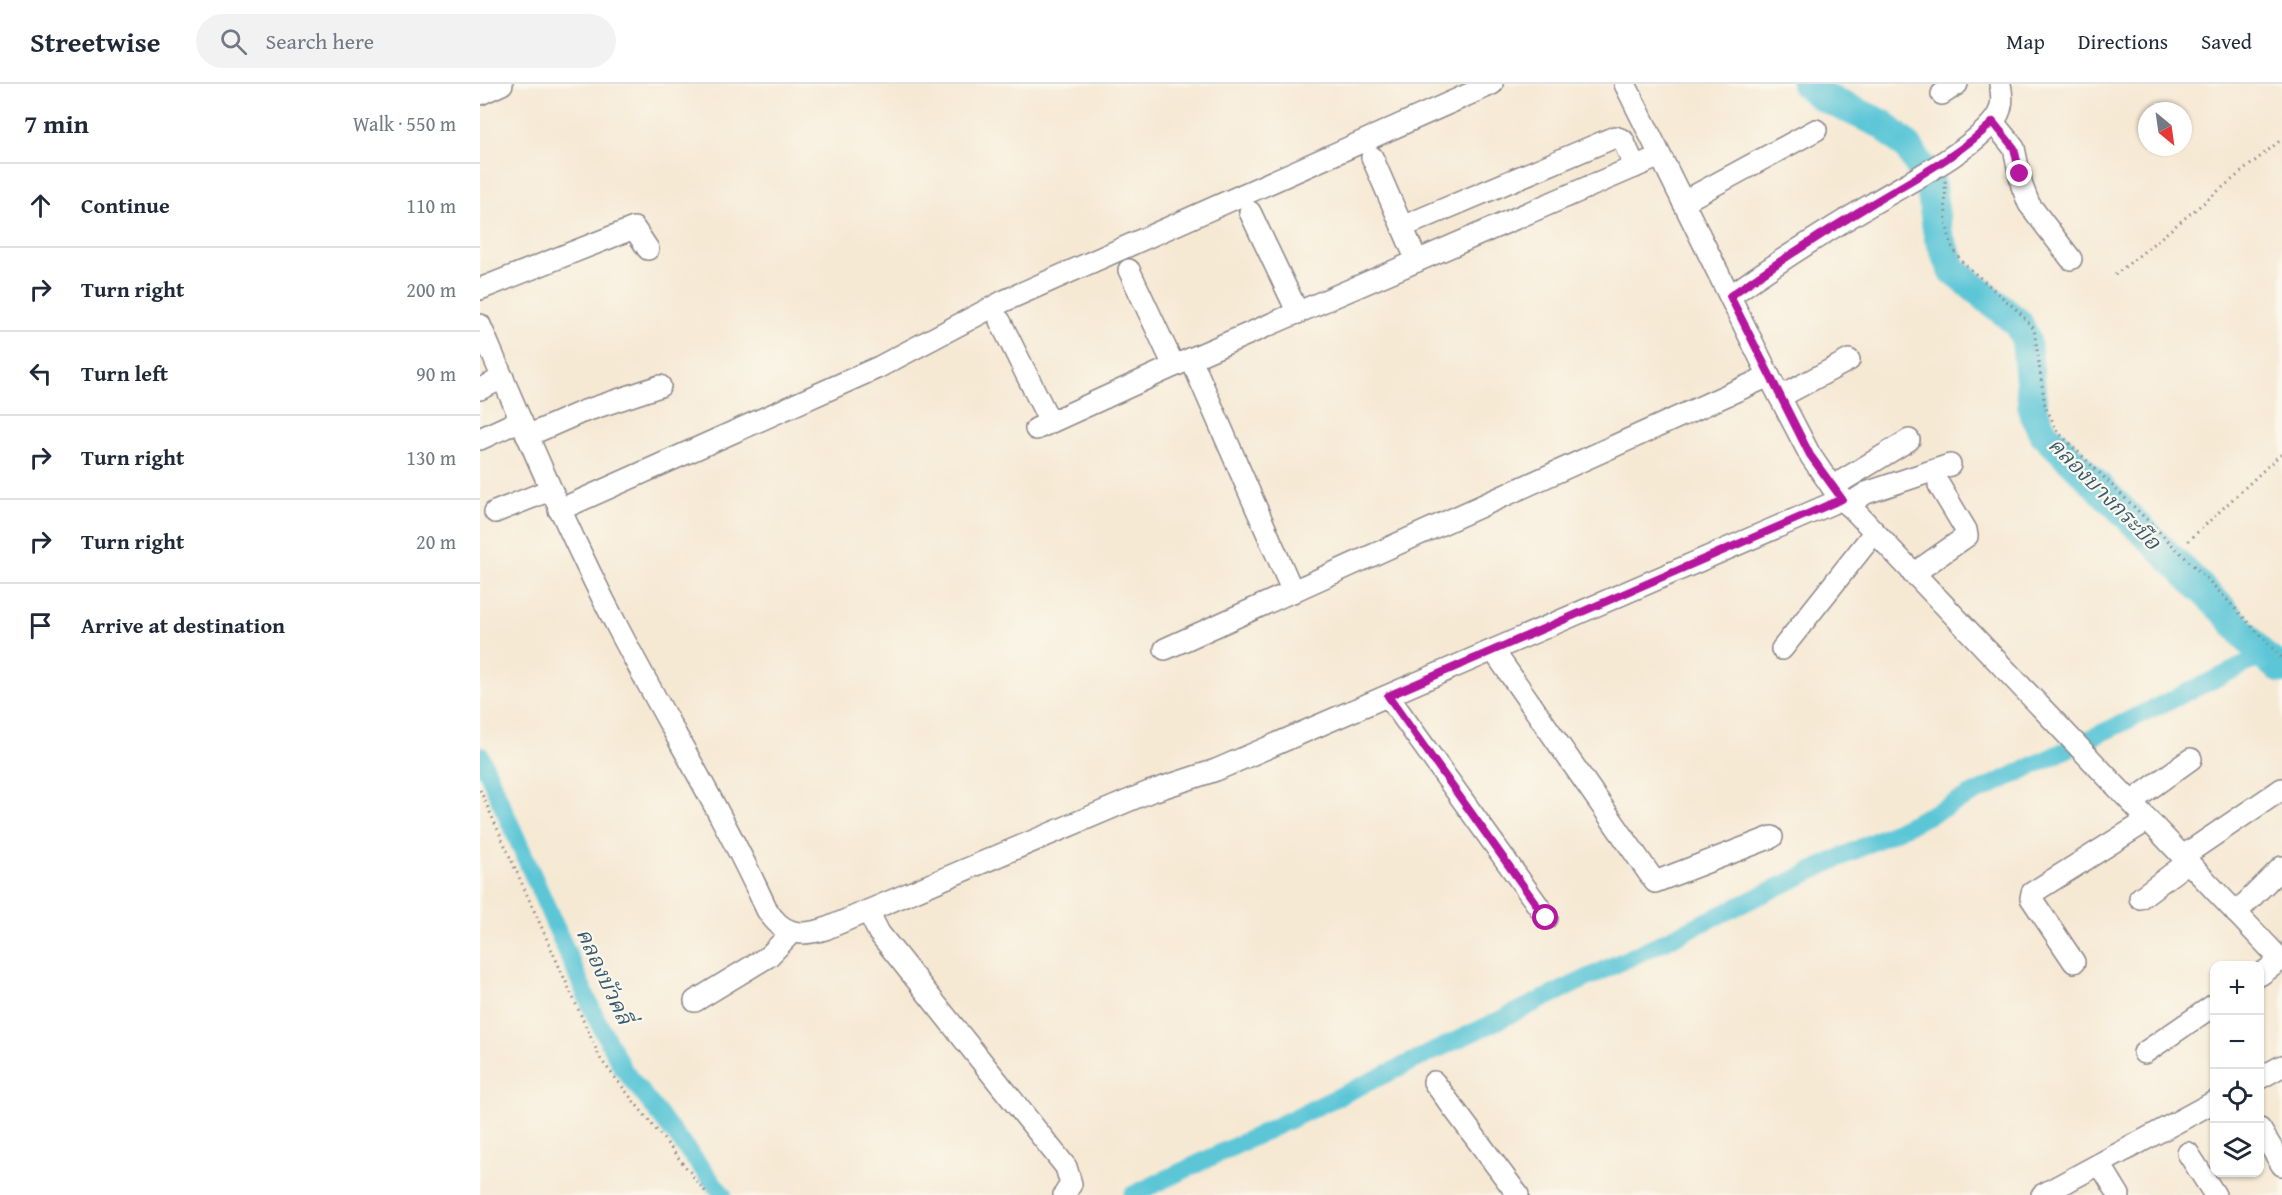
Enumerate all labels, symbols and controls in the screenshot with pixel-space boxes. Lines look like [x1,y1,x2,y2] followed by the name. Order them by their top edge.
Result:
[196,14,616,68] search box
[30,21,160,62] text: Streetwise
[217,25,250,58] icon: search
[265,25,374,57] text: Search here
[2006,26,2045,57] text: Map
[2078,26,2168,57] text: Directions
[2201,26,2252,57] text: Saved
[2138,102,2192,156] north arrow
[24,104,89,143] text: 7 min
[353,109,456,138] text: Walk · 550 m
[2006,160,2032,186] route end
[24,189,57,222] icon: ahead
[81,189,170,221] text: Continue
[406,191,456,220] text: 110 m
[24,273,57,306] icon: right
[81,273,184,305] text: Turn right
[406,275,456,304] text: 200 m
[24,357,57,390] icon: left
[81,357,168,389] text: Turn left
[416,359,456,388] text: 90 m
[2041,429,2169,557] water label: คลองบางกระบือ
[24,441,57,474] icon: right
[81,441,184,473] text: Turn right
[406,443,456,472] text: 130 m
[24,525,57,558] icon: right
[81,525,184,557] text: Turn right
[416,527,456,556] text: 20 m
[24,609,57,642] icon: arrive
[81,609,285,641] text: Arrive at destination
[1532,904,1558,930] route start
[569,922,643,1033] water label: คลองบัวคลี่
[2210,961,2264,1177] map controls
[2210,961,2264,1015] button: +
[2210,1015,2264,1069] button: −
[2210,1069,2264,1123] button: locate
[2210,1123,2264,1177] button: layers

